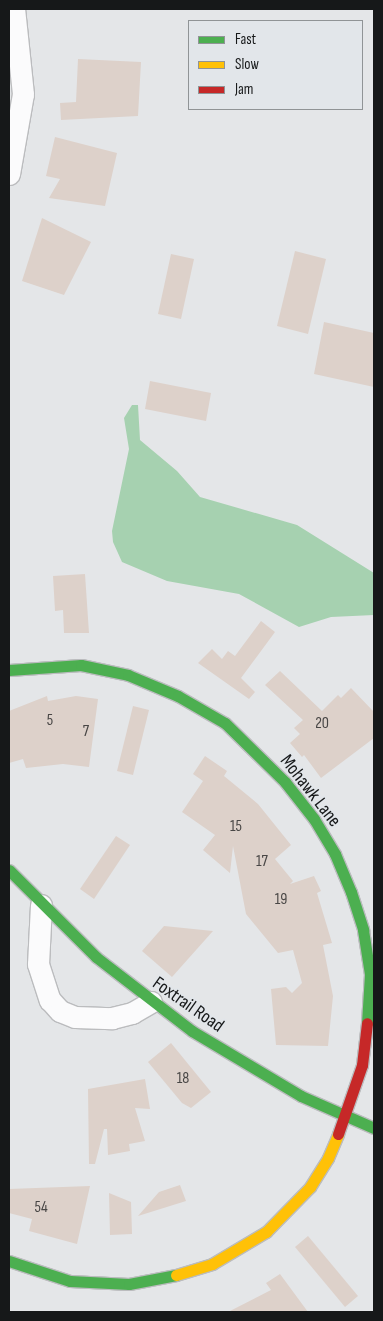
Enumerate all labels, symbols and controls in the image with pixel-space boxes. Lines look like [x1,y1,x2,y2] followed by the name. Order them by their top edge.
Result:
[188,20,363,110] legend
[235,30,256,49] text: Fast
[235,55,259,74] text: Slow
[235,80,253,99] text: Jam
[47,711,53,731] house number: 5
[315,714,329,734] house number: 20
[83,722,89,742] house number: 7
[275,750,345,832] street label: Mohawk Lane
[230,817,242,837] house number: 15
[256,852,268,872] house number: 17
[275,890,287,910] house number: 19
[148,972,228,1038] street label: Foxtrail Road
[177,1069,189,1089] house number: 18
[34,1198,48,1218] house number: 54

